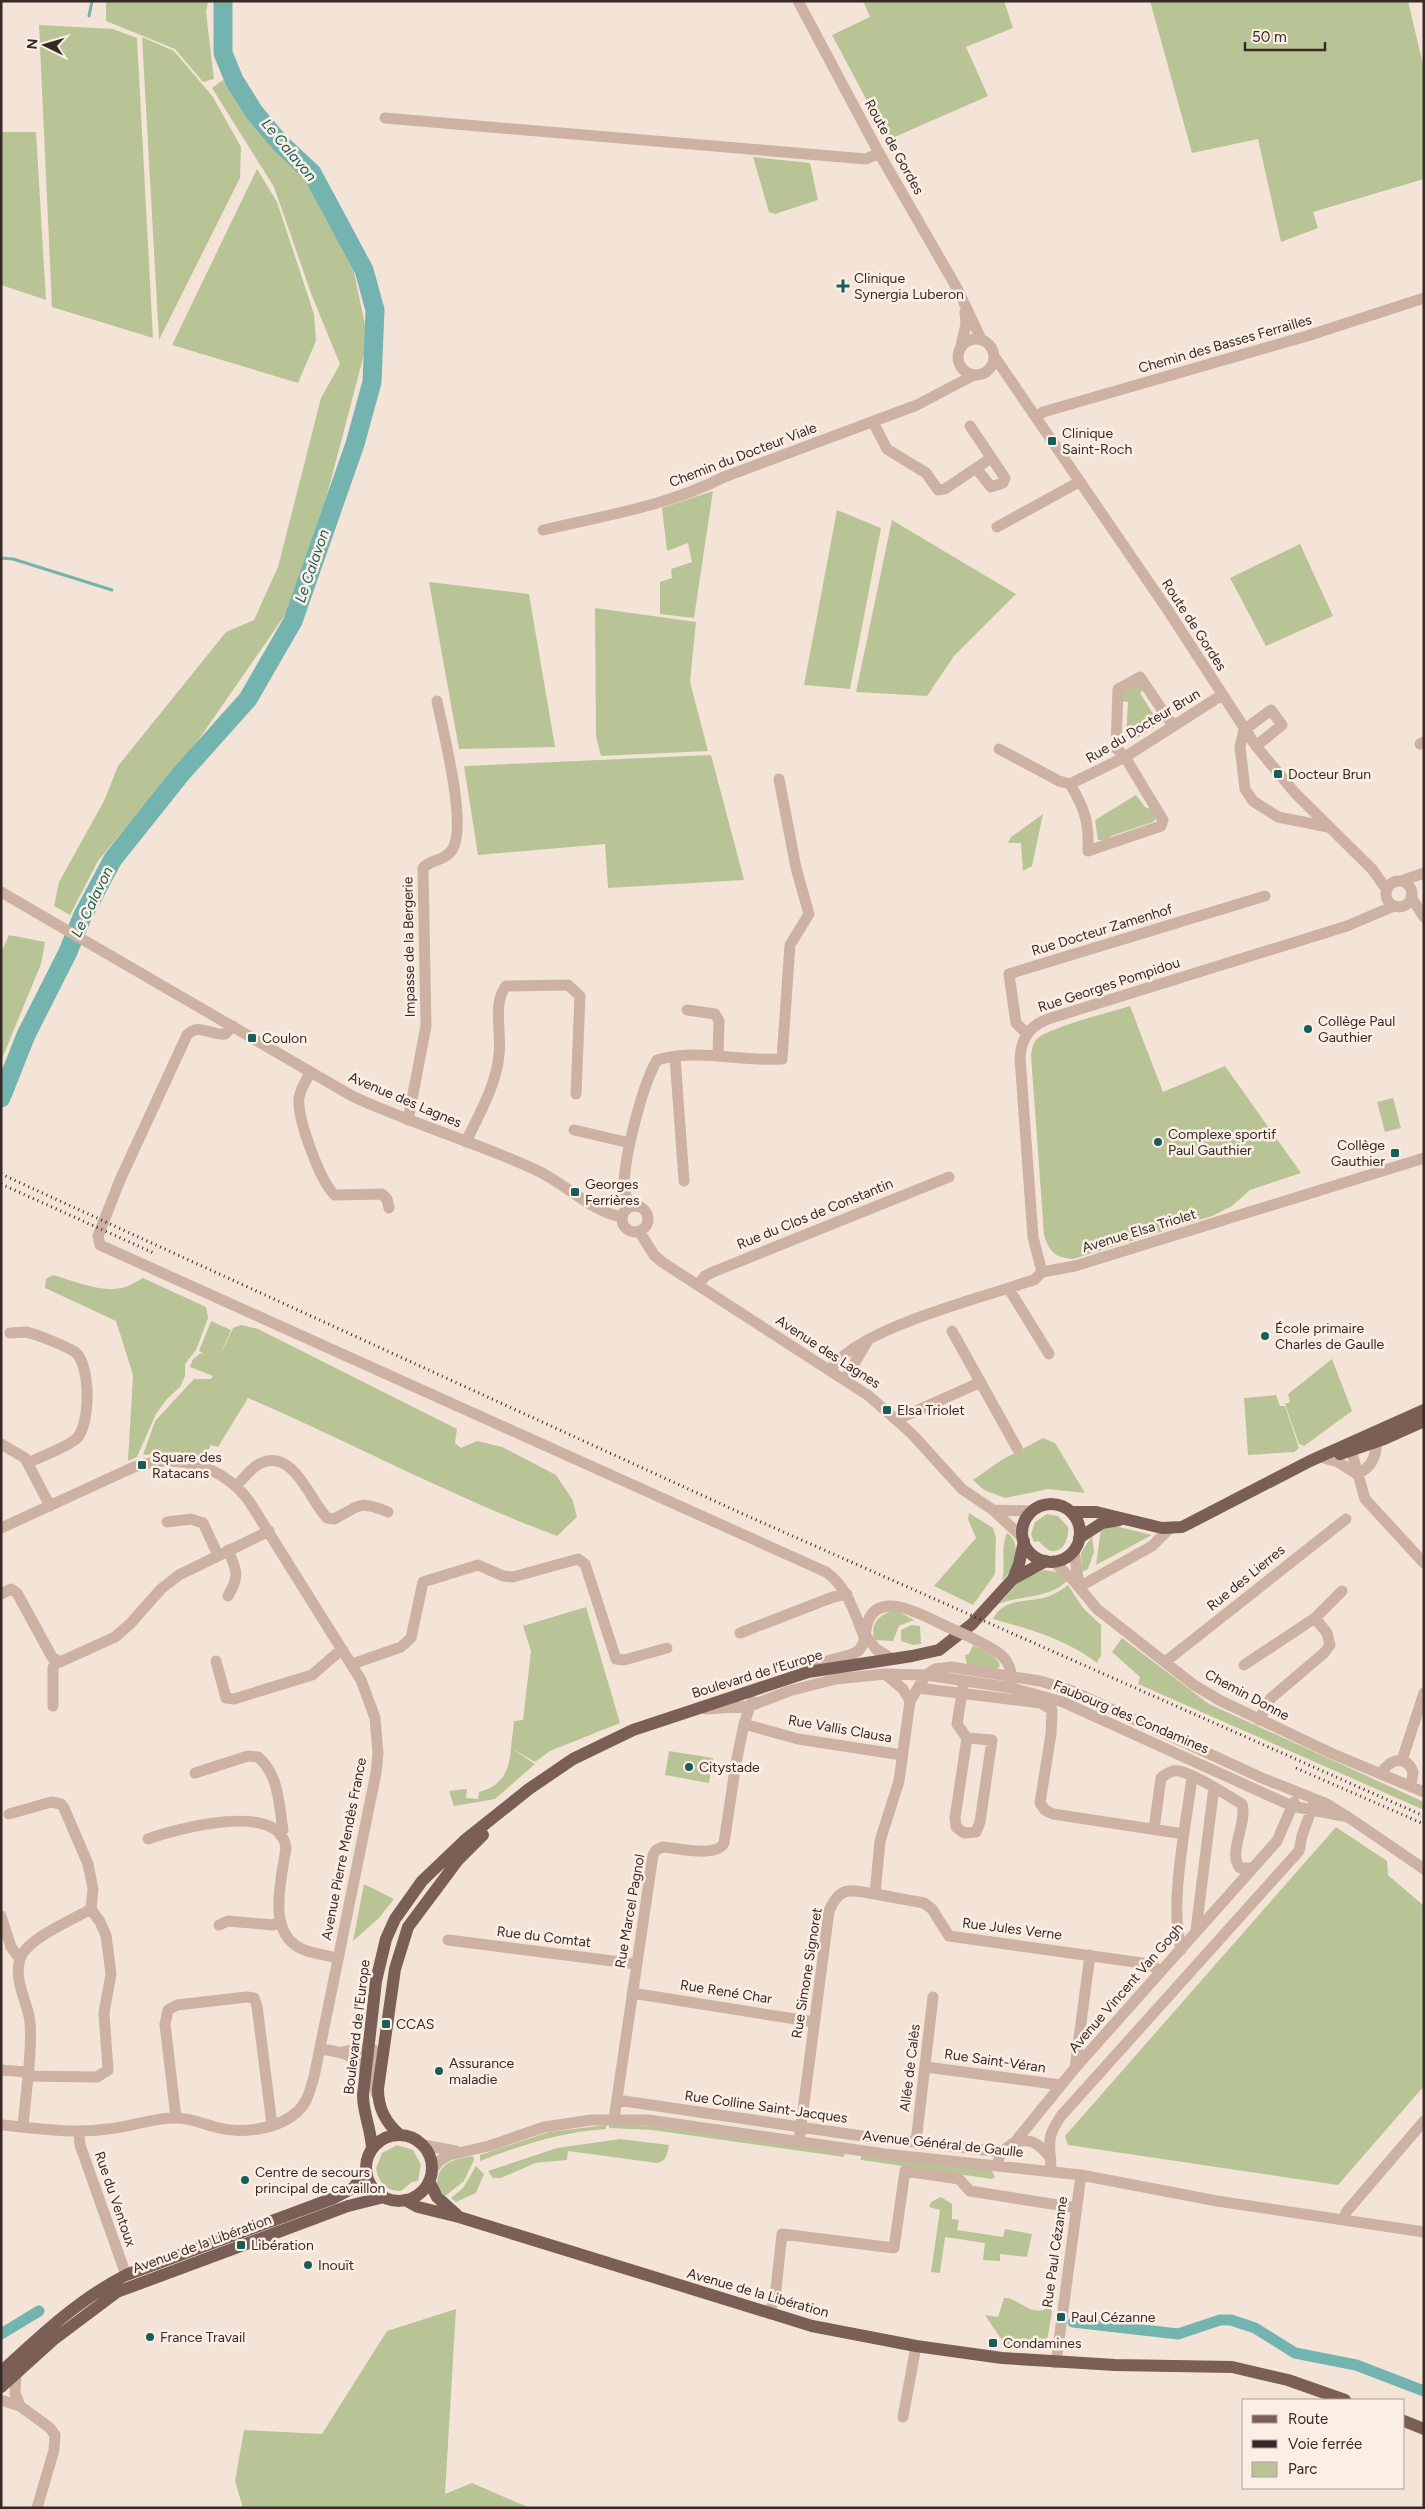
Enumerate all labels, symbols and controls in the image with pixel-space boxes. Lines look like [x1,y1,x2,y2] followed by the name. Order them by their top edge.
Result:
[20,20,70,70] north arrow
[1245,20,1325,52] scale bar
[1252,28,1287,46] text: 50 m
[24,38,41,50] text: N
[861,96,927,198] street label: Route de Gordes
[258,115,320,185] water label: Le Calavon
[854,270,964,303] place label: Clinique Synergia Luberon
[836,279,850,293] marker: Clinique Synergia Luberon
[1136,311,1314,377] street label: Chemin des Basses Ferrailles
[667,419,819,491] street label: Chemin du Docteur Viale
[1062,425,1132,458] place label: Clinique Saint-Roch
[1046,435,1058,447] marker: Clinique Saint-Roch
[291,527,333,605] water label: Le Calavon
[1158,576,1230,674] street label: Route de Gordes
[1083,685,1203,767] street label: Rue du Docteur Brun
[1288,766,1371,783] place label: Docteur Brun
[1272,768,1284,780] marker: Docteur Brun
[67,864,117,940] water label: Le Calavon
[399,876,419,1017] street label: Impasse de la Bergerie
[1029,900,1175,960] street label: Rue Docteur Zamenhof
[1036,954,1182,1016] street label: Rue Georges Pompidou
[1318,1013,1395,1046] place label: Collège Paul Gauthier
[1302,1023,1314,1035] marker: Collège Paul Gauthier
[262,1030,307,1047] place label: Coulon
[246,1032,258,1044] marker: Coulon
[346,1068,464,1132] street label: Avenue des Lagnes
[1168,1126,1277,1159] place label: Complexe sportif Paul Gauthier
[1152,1136,1164,1148] marker: Complexe sportif Paul Gauthier
[1331,1137,1385,1170] place label: Collège Gauthier
[1389,1147,1401,1159] marker: Collège Gauthier
[734,1175,896,1253] street label: Rue du Clos de Constantin
[585,1176,639,1209] place label: Georges Ferrières
[569,1186,581,1198] marker: Georges Ferrières
[1080,1206,1198,1256] street label: Avenue Elsa Triolet
[773,1312,883,1392] street label: Avenue des Lagnes
[1275,1320,1385,1353] place label: École primaire Charles de Gaulle
[1259,1330,1271,1342] marker: École primaire Charles de Gaulle
[897,1402,965,1419] place label: Elsa Triolet
[881,1404,893,1416] marker: Elsa Triolet
[152,1449,222,1482] place label: Square des Ratacans
[136,1459,148,1471] marker: Square des Ratacans
[1204,1541,1288,1615] street label: Rue des Lierres
[690,1646,825,1702] street label: Boulevard de l'Europe
[1202,1666,1292,1724] street label: Chemin Donne
[1051,1676,1211,1758] street label: Faubourg des Condamines
[787,1712,893,1746] street label: Rue Vallis Clausa
[318,1756,370,1942] street label: Avenue Pierre Mendès France
[699,1759,760,1776] place label: Citystade
[683,1761,695,1773] marker: Citystade
[612,1853,648,1969] street label: Rue Marcel Pagnol
[788,1906,826,2040] street label: Rue Simone Signoret
[961,1914,1063,1944] street label: Rue Jules Verne
[1065,1920,1187,2056] street label: Avenue Vincent Van Gogh
[496,1923,592,1951] street label: Rue du Comtat
[340,1958,374,2095] street label: Boulevard de l'Europe
[679,1976,773,2008] street label: Rue René Char
[396,2016,434,2033] place label: CCAS
[380,2018,392,2030] marker: CCAS
[896,2023,924,2113] street label: Allée de Calès
[943,2045,1047,2077] street label: Rue Saint-Véran
[449,2055,515,2088] place label: Assurance maladie
[433,2065,445,2077] marker: Assurance maladie
[684,2087,848,2127] street label: Rue Colline Saint-Jacques
[862,2127,1025,2161] street label: Avenue Général de Gaulle
[91,2149,139,2249] street label: Rue du Ventoux
[255,2164,386,2197] place label: Centre de secours principal de cavaillon
[239,2174,251,2186] marker: Centre de secours principal de cavaillon
[1039,2195,1071,2309] street label: Rue Paul Cézanne
[130,2211,274,2277] street label: Avenue de la Libération
[251,2237,314,2254] place label: Libération
[235,2239,247,2251] marker: Libération
[318,2257,354,2274] place label: Inouït
[302,2259,314,2271] marker: Inouït
[685,2265,831,2321] street label: Avenue de la Libération
[1071,2309,1156,2326] place label: Paul Cézanne
[1055,2311,1067,2323] marker: Paul Cézanne
[160,2329,245,2346] place label: France Travail
[144,2331,156,2343] marker: France Travail
[1003,2335,1082,2352] place label: Condamines
[987,2337,999,2349] marker: Condamines
[1242,2399,1405,2489] legend
[1288,2410,1328,2428] text: Route
[1288,2435,1362,2453] text: Voie ferrée
[1288,2460,1317,2478] text: Parc

